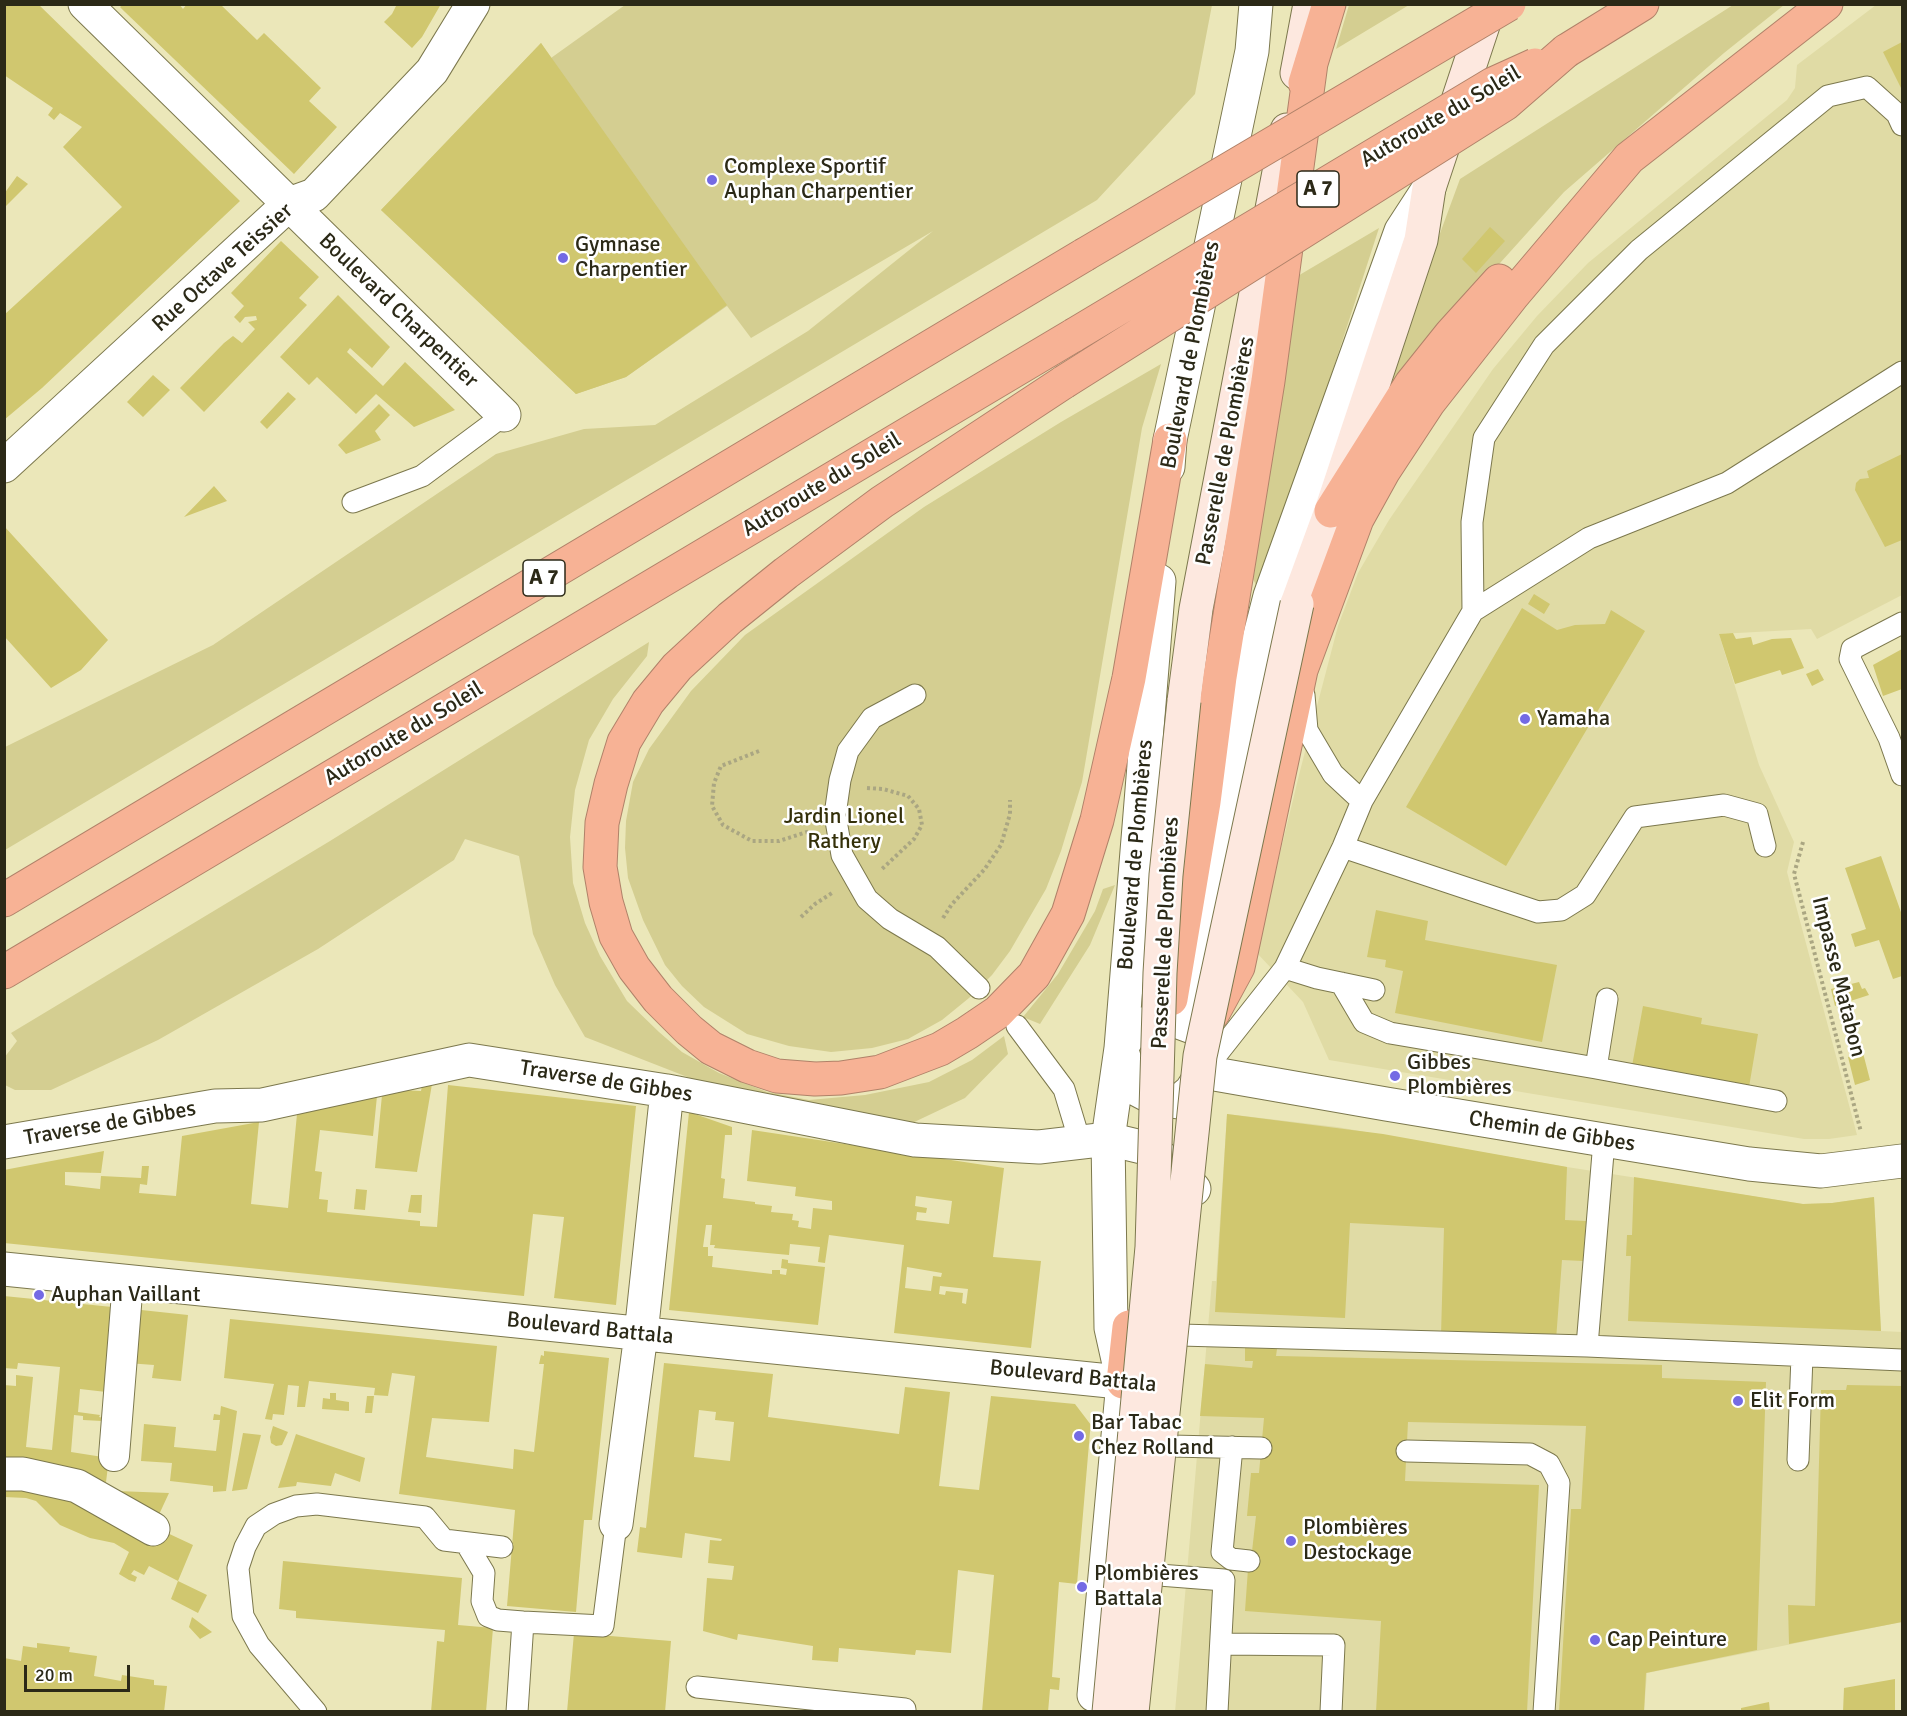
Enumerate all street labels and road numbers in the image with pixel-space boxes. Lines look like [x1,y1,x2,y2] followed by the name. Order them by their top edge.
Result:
[1356,60,1526,174] street label: Autoroute du Soleil
[1297,171,1339,207] road number: A 7
[147,198,299,338] street label: Rue Octave Teissier
[313,228,483,394] street label: Boulevard Charpentier
[1156,239,1226,471] street label: Boulevard de Plombières
[1191,334,1261,568] street label: Passerelle de Plombières
[738,427,906,543] street label: Autoroute du Soleil
[523,560,565,596] road number: A 7
[320,676,488,792] street label: Autoroute du Soleil
[1113,739,1159,971] street label: Boulevard de Plombières
[1147,816,1185,1050] street label: Passerelle de Plombières
[1805,894,1871,1060] street label: Impasse Matabon
[518,1055,694,1109] street label: Traverse de Gibbes
[22,1096,198,1152] street label: Traverse de Gibbes
[1467,1106,1637,1158] street label: Chemin de Gibbes
[505,1307,675,1351] street label: Boulevard Battala
[988,1355,1158,1399] street label: Boulevard Battala

